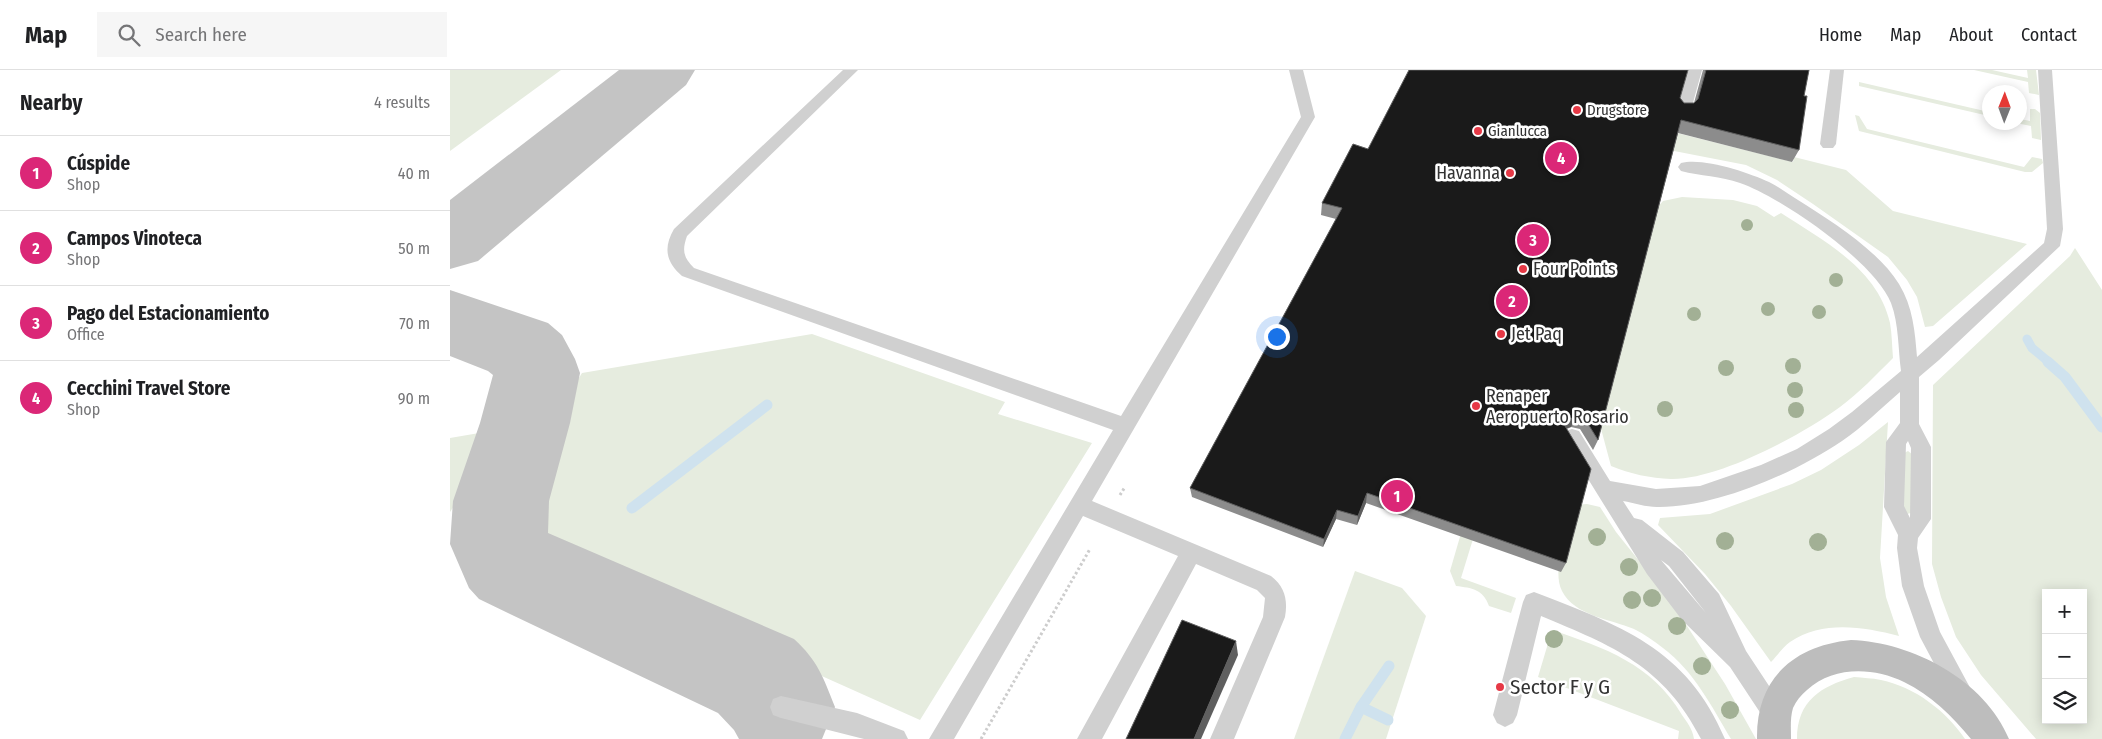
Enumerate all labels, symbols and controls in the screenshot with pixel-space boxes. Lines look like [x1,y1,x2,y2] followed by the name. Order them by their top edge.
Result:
[97,12,447,57] search box
[25,21,67,49] text: Map
[115,21,143,49] icon: search
[155,23,247,46] text: Search here
[1819,24,1862,46] text: Home
[1890,24,1921,46] text: Map
[1949,24,1993,46] text: About
[2021,24,2077,46] text: Contact
[1982,85,2027,130] north arrow
[20,90,82,116] text: Nearby
[374,93,430,112] text: 4 results
[1587,101,1647,119] place label: Drugstore
[1571,104,1583,116] marker: Drugstore
[1488,122,1547,140] place label: Gianlucca
[1472,125,1484,137] marker: Gianlucca
[1545,139,1577,177] pin: 4
[67,152,130,175] text: Cúspide
[1436,162,1500,184] place label: Havanna
[33,164,39,183] text: 1
[398,164,430,183] text: 40 m
[1504,167,1516,179] marker: Havanna
[67,175,100,194] text: Shop
[1517,221,1549,259] pin: 3
[67,227,202,250] text: Campos Vinoteca
[32,239,40,258] text: 2
[398,239,430,258] text: 50 m
[67,250,100,269] text: Shop
[1533,258,1616,280] place label: Four Points
[1517,263,1529,275] marker: Four Points
[1496,282,1528,320] pin: 2
[67,302,269,325] text: Pago del Estacionamiento
[32,314,40,333] text: 3
[399,314,430,333] text: 70 m
[1511,323,1562,345] place label: Jet Paq
[1264,324,1290,350] your location
[67,325,105,344] text: Office
[1495,328,1507,340] marker: Jet Paq
[67,377,230,400] text: Cecchini Travel Store
[1486,385,1629,428] place label: Renaper Aeropuerto Rosario
[32,389,40,408] text: 4
[398,389,430,408] text: 90 m
[67,400,100,419] text: Shop
[1470,400,1482,412] marker: Renaper Aeropuerto Rosario
[1381,477,1413,515] pin: 1
[2042,589,2087,724] map controls
[2042,589,2087,634] button: +
[2042,634,2087,679] button: −
[1510,674,1610,700] place label: Sector F y G
[2042,679,2087,724] button: layers
[1494,681,1506,693] marker: Sector F y G

